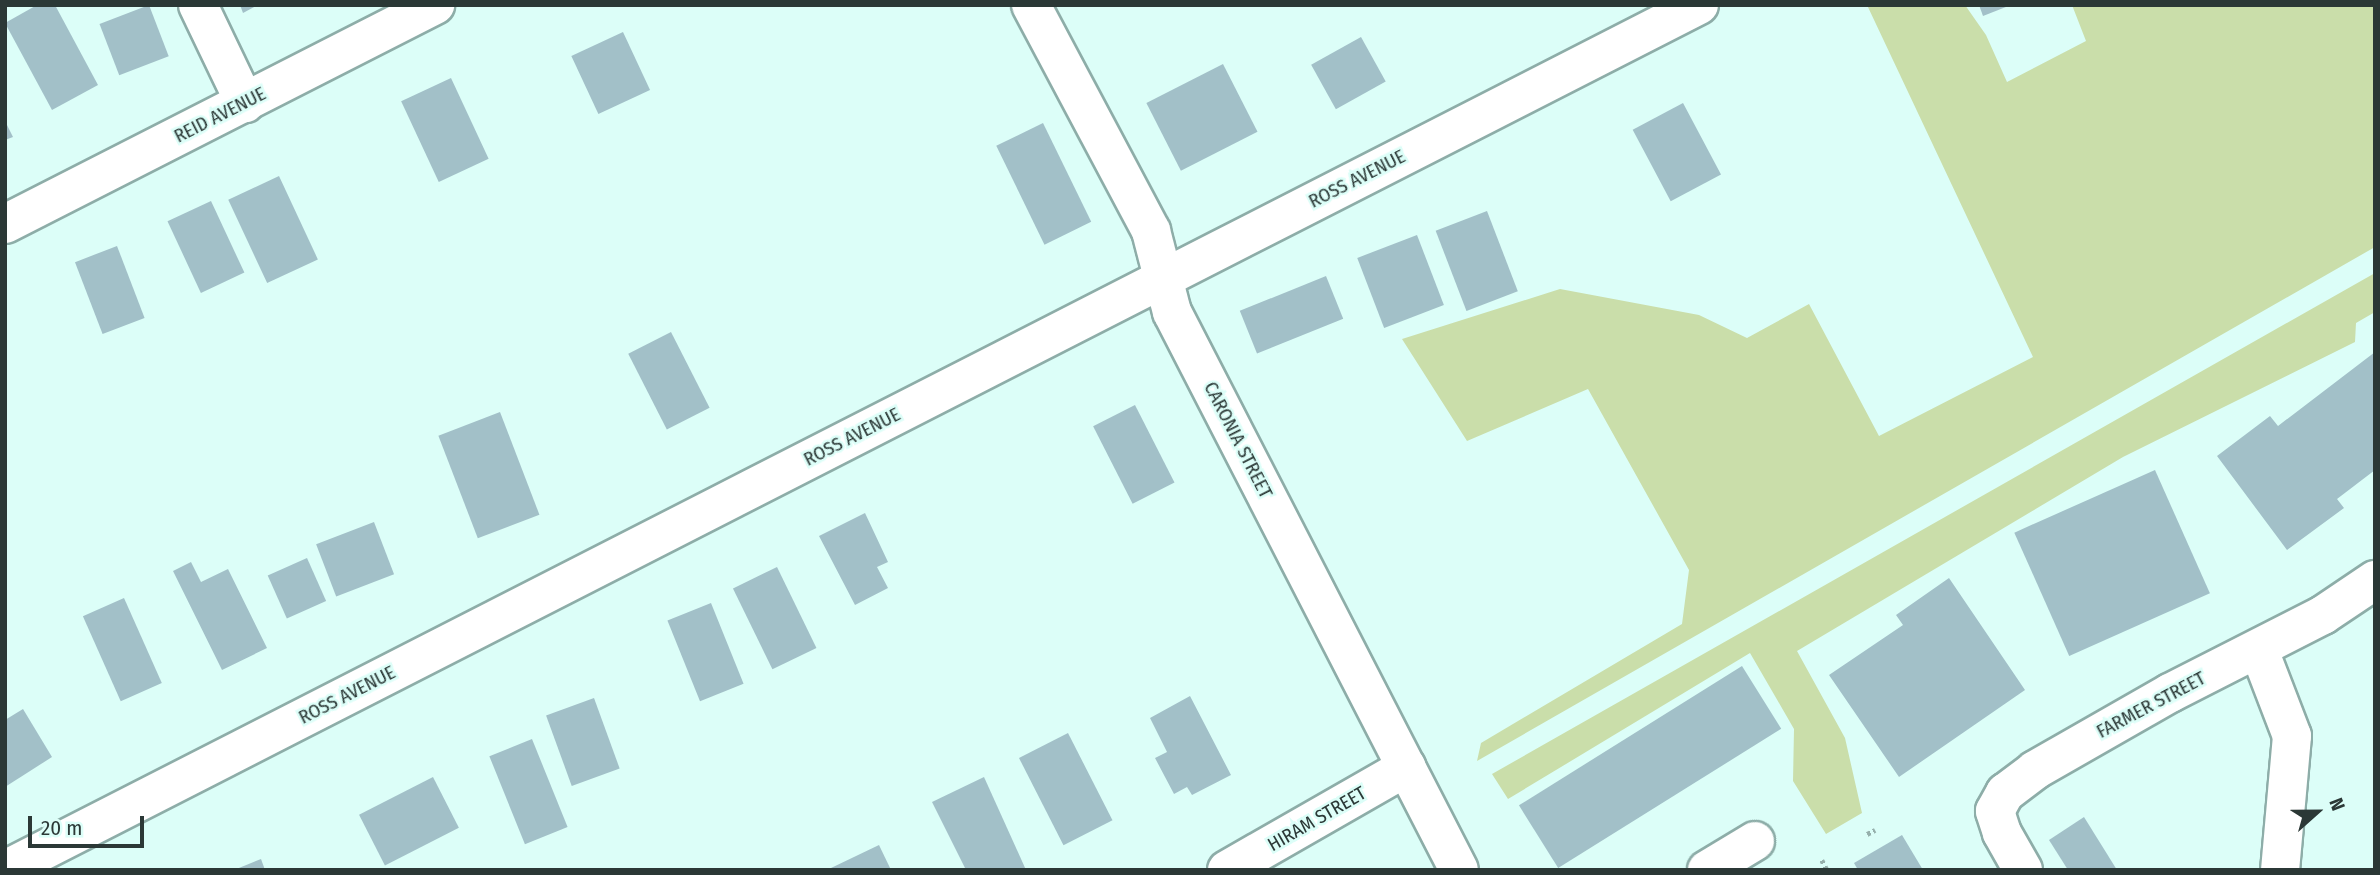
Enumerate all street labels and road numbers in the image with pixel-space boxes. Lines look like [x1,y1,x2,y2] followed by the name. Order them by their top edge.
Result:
[170,82,270,148] street label: REID AVENUE
[1305,145,1409,213] street label: ROSS AVENUE
[1199,378,1277,502] street label: CARONIA STREET
[800,403,904,471] street label: ROSS AVENUE
[295,661,399,729] street label: ROSS AVENUE
[2093,667,2209,743] street label: FARMER STREET
[1264,782,1370,856] street label: HIRAM STREET

